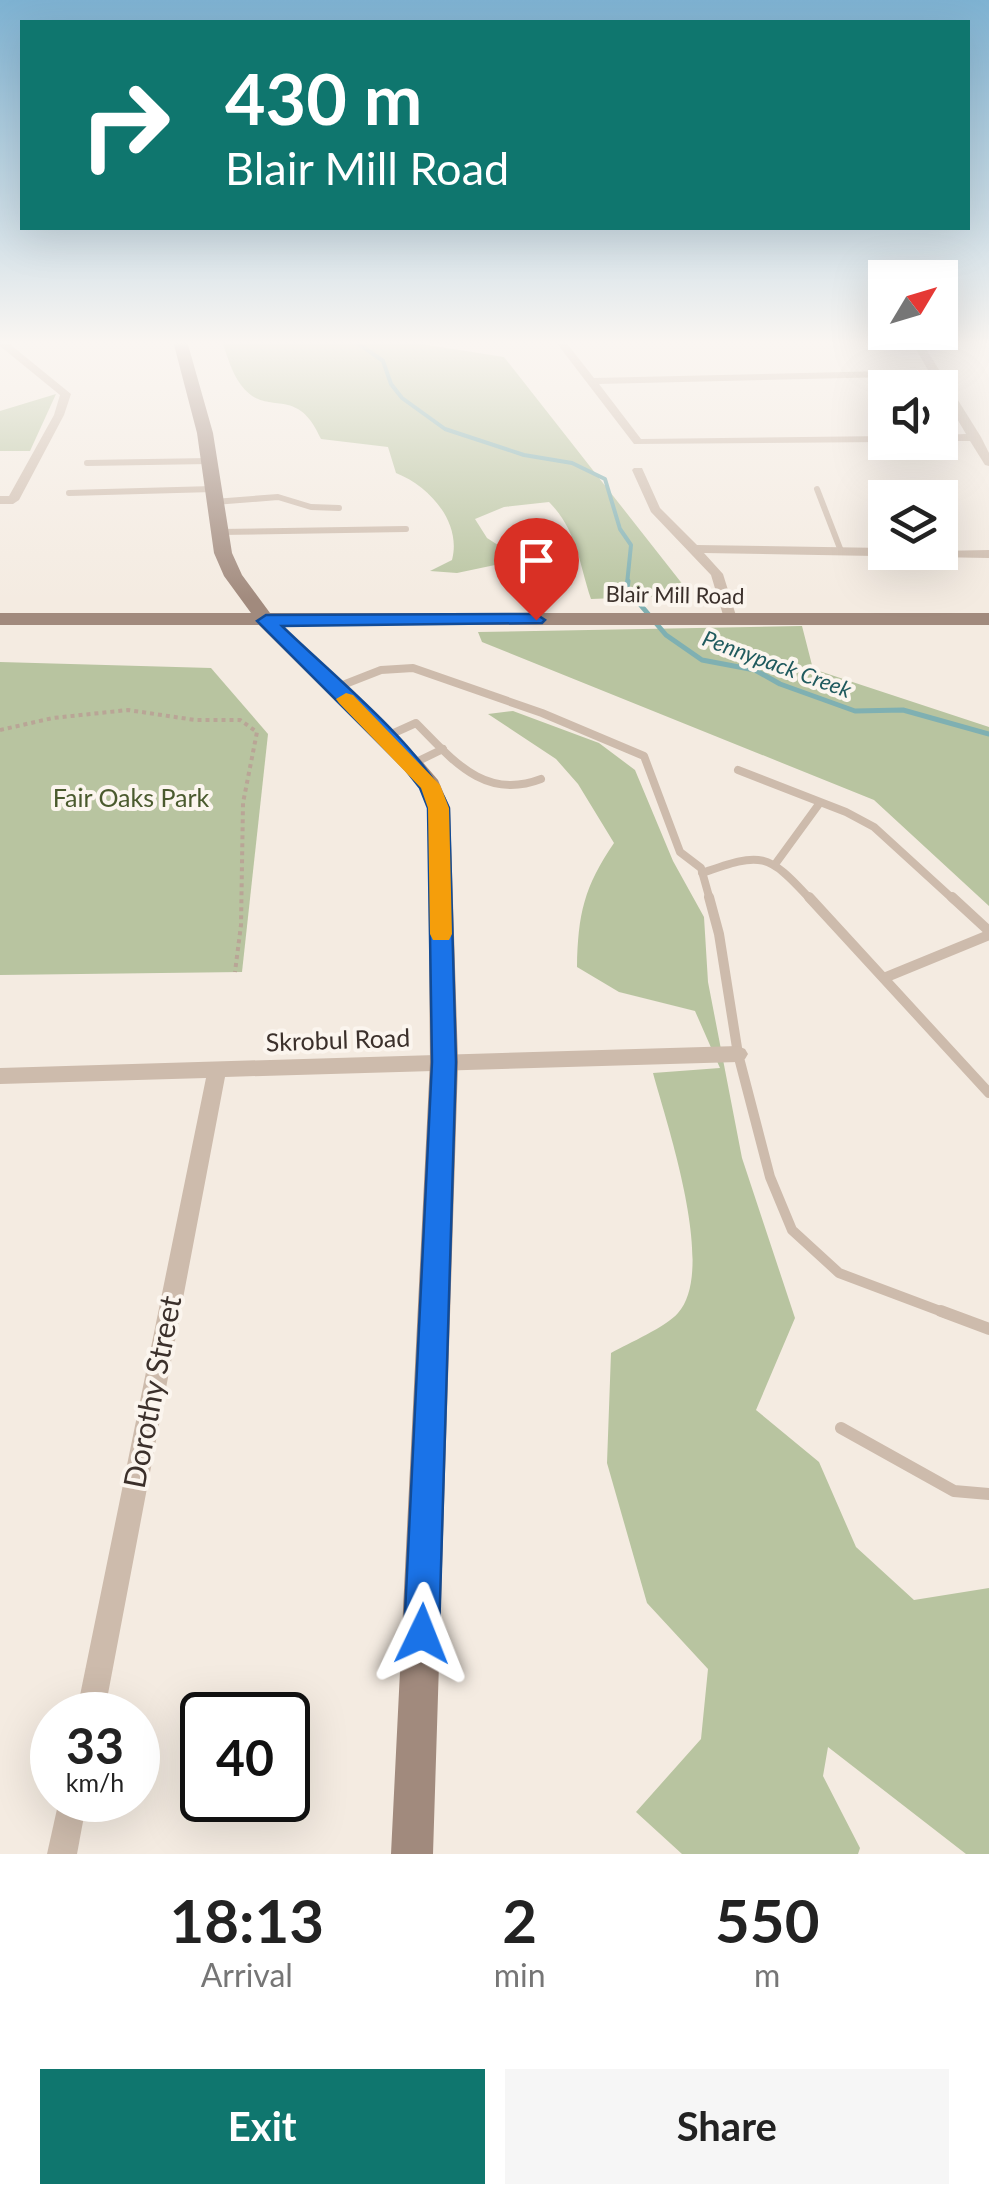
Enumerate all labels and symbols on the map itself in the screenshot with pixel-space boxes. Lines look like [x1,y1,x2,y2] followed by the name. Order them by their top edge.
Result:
[868,260,958,350] north arrow
[494,518,579,621] pin
[605,580,745,609] street label: Blair Mill Road
[699,624,856,703] water label: Pennypack Creek
[53,782,210,812] park label: Fair Oaks Park
[265,1021,411,1057] street label: Skrobul Road
[115,1292,187,1491] street label: Dorothy Street
[370,1582,474,1686] position arrow
[180,1692,310,1822] speed limit sign: 40

